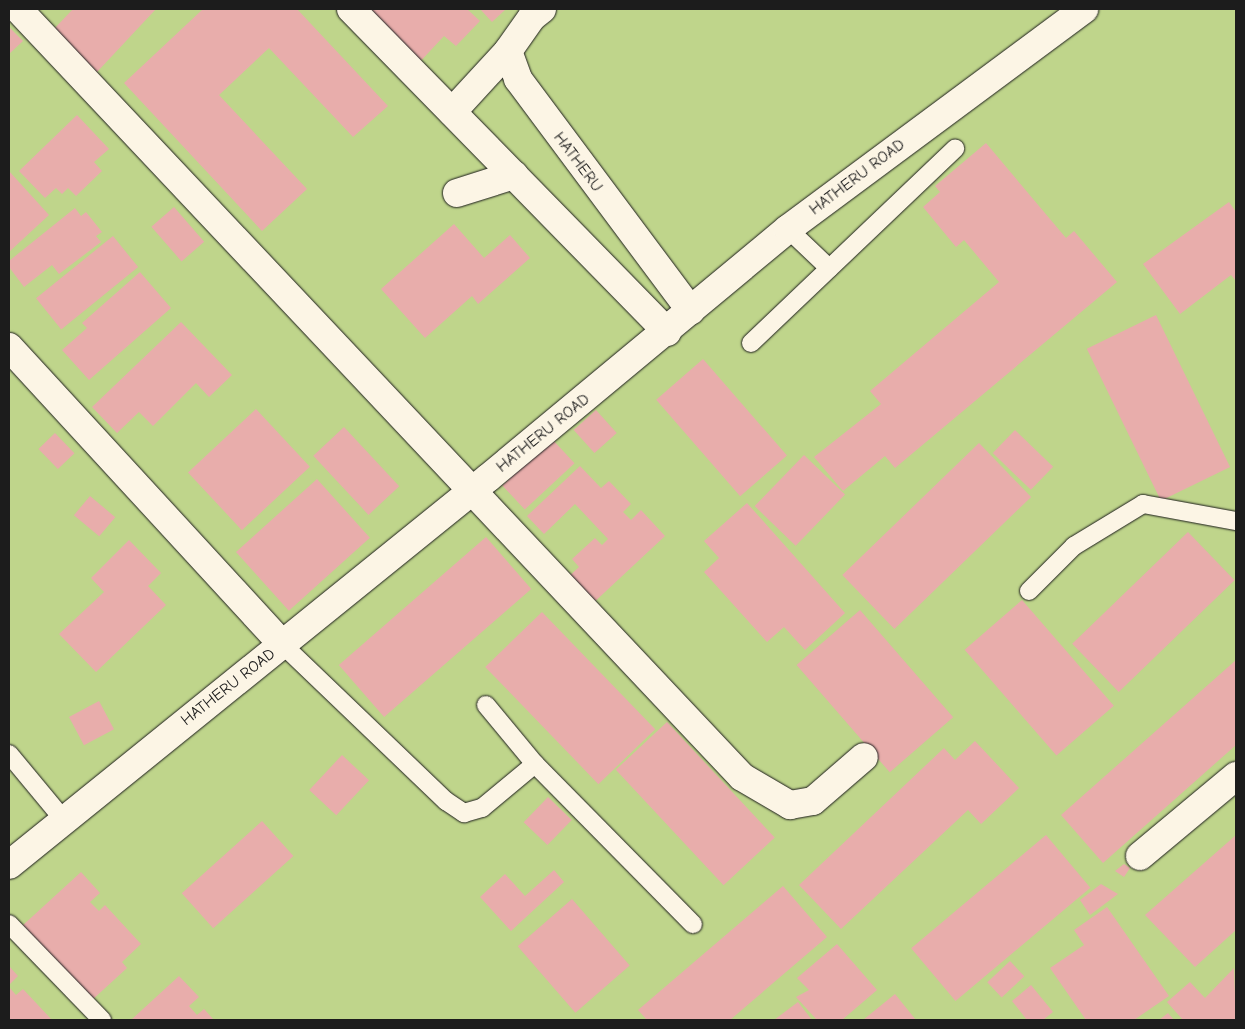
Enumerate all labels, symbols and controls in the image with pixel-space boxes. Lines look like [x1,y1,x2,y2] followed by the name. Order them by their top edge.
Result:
[549,128,607,196] street label: HATHERU
[806,135,908,219] street label: HATHERU ROAD
[493,390,593,476] street label: HATHERU ROAD
[177,644,279,730] street label: HATHERU ROAD

